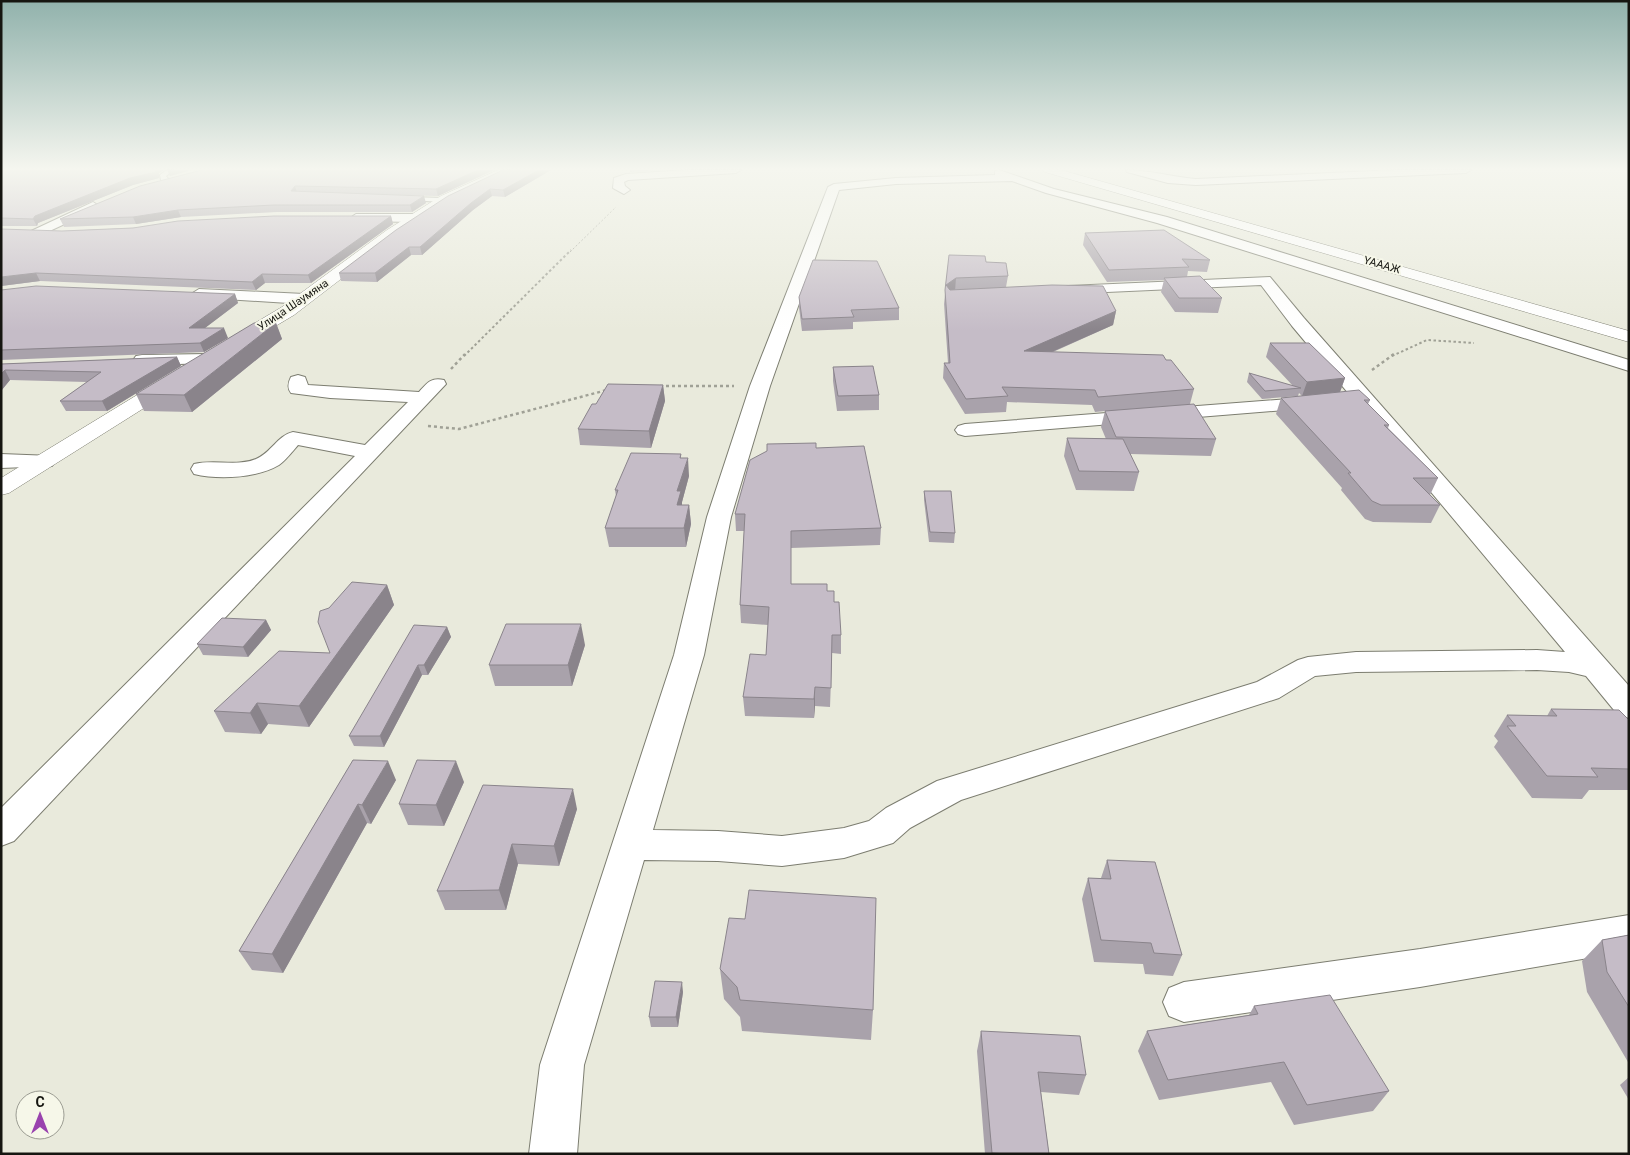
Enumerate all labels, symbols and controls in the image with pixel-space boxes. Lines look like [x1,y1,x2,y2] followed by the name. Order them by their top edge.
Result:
[1362,254,1402,276] street label: ҮАААЖ
[255,277,331,333] street label: Улица Шаумяна
[15,1090,65,1140] north arrow
[35,1094,45,1110] text: С

